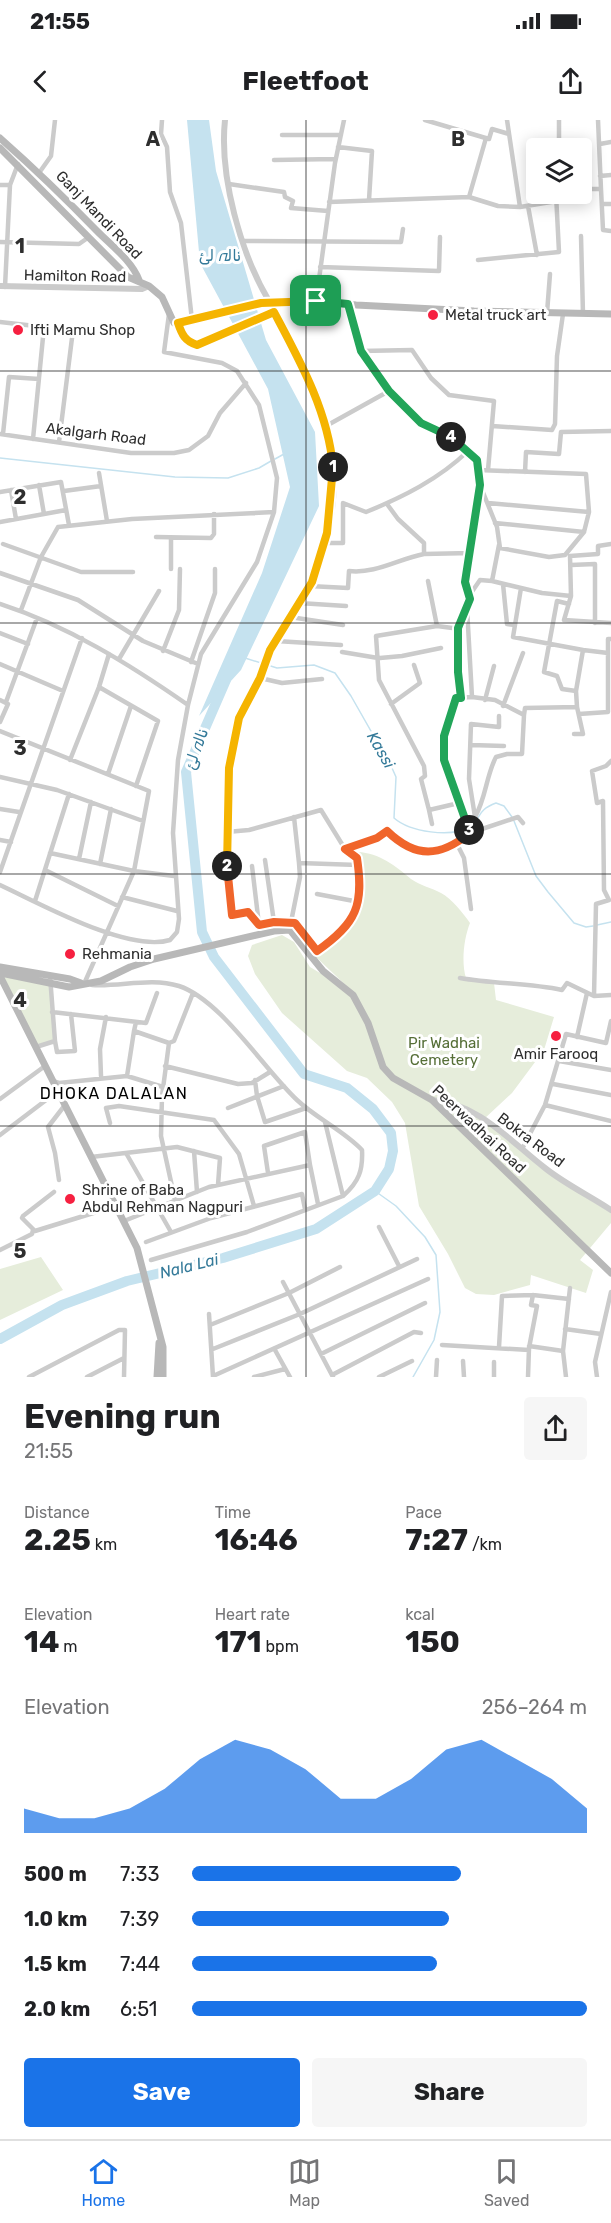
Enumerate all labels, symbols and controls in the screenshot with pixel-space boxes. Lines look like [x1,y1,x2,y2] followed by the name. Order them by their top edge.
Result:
[30,8,90,35] text: 21:55
[24,65,57,98] icon: back
[242,65,369,97] text: Fleetfoot
[554,65,587,98] icon: share
[146,127,161,151] text: A
[451,127,465,151] text: B
[526,138,592,204] map controls
[526,138,592,204] button: layers
[52,167,146,263] street label: Ganj Mandi Road
[15,234,25,258] text: 1
[199,246,241,265] water label: نالہ لئ
[24,266,126,286] street label: Hamilton Road
[290,275,341,326] pin
[299,284,332,317] icon: arrive
[445,306,547,324] place label: Metal truck art
[426,308,440,322] marker: Metal truck art
[30,321,135,339] place label: Ifti Mamu Shop
[11,323,25,337] marker: Ifti Mamu Shop
[45,419,147,449] street label: Akalgarh Road
[436,422,466,452] pin: 4
[446,427,456,446] text: 4
[318,452,348,482] pin: 1
[329,457,337,476] text: 1
[14,485,27,509] text: 2
[180,726,212,772] water label: نالہ لئ
[363,728,400,773] water label: Kassi
[13,736,27,760] text: 3
[454,815,484,845] pin: 3
[464,820,474,839] text: 3
[212,851,242,881] pin: 2
[222,856,232,875] text: 2
[82,945,152,963] place label: Rehmania
[63,947,77,961] marker: Rehmania
[13,988,27,1012] text: 4
[549,1029,563,1043] marker: Amir Farooq
[408,1034,480,1069] park label: Pir Wadhai Cemetery
[514,1045,598,1063] place label: Amir Farooq
[429,1081,529,1177] street label: Peerwadhai Road
[40,1084,188,1103] district label: DHOKA DALALAN
[494,1109,568,1171] street label: Bokra Road
[82,1181,243,1216] place label: Shrine of Baba Abdul Rehman Nagpuri
[63,1192,77,1206] marker: Shrine of Baba Abdul Rehman Nagpuri
[14,1239,27,1263] text: 5
[158,1249,221,1282] water label: Nala Lai
[24,1397,221,1436] text: Evening run
[524,1397,587,1460] button: share
[24,1439,73,1463] text: 21:55
[24,1503,90,1522] text: Distance
[215,1503,251,1522] text: Time
[405,1503,442,1522] text: Pace
[24,1522,91,1558] text: 2.25
[215,1522,298,1558] text: 16:46
[405,1522,468,1558] text: 7:27
[91,1535,117,1554] text: km
[468,1535,502,1554] text: /km
[24,1605,93,1624] text: Elevation
[215,1605,290,1624] text: Heart rate
[405,1605,435,1624] text: kcal
[24,1624,59,1660] text: 14
[215,1624,262,1660] text: 171
[405,1624,460,1660] text: 150
[59,1637,78,1656] text: m
[262,1637,299,1656] text: bpm
[24,1695,110,1719] text: Elevation
[482,1695,587,1719] text: 256–264 m
[24,1862,87,1886] text: 500 m
[120,1862,159,1886] text: 7:33
[24,1907,87,1931] text: 1.0 km
[120,1907,159,1931] text: 7:39
[24,1952,87,1976] text: 1.5 km
[120,1952,160,1976] text: 7:44
[24,1997,90,2021] text: 2.0 km
[120,1997,157,2021] text: 6:51
[24,2058,300,2127] button: Save
[312,2058,587,2127] button: Share
[81,2155,125,2210] tab: Home
[288,2155,321,2210] tab: Map
[484,2155,530,2210] tab: Saved

